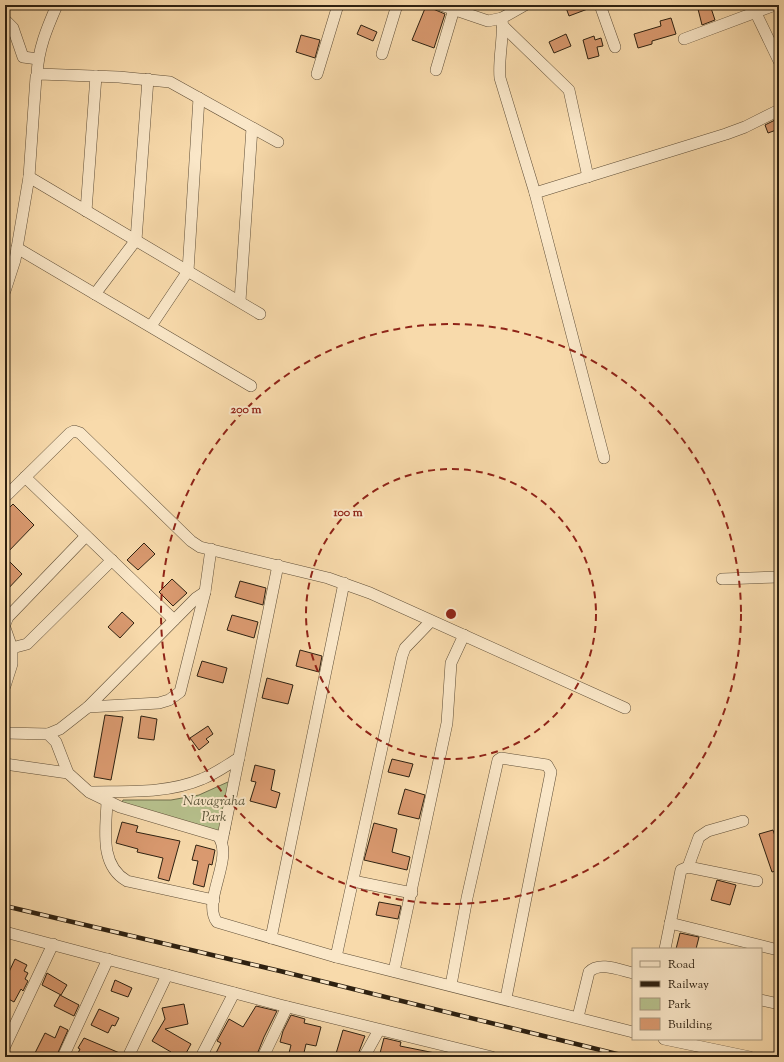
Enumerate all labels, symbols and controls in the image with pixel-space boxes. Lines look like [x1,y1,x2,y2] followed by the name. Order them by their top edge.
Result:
[231,401,261,419] text: 200 m
[332,504,363,522] text: 100 m
[444,607,458,621] centre of rings
[183,792,245,828] park label: Navagraha Park
[632,948,762,1040] legend
[668,956,695,974] text: Road
[668,976,709,994] text: Railway
[668,996,691,1014] text: Park
[668,1016,712,1034] text: Building

